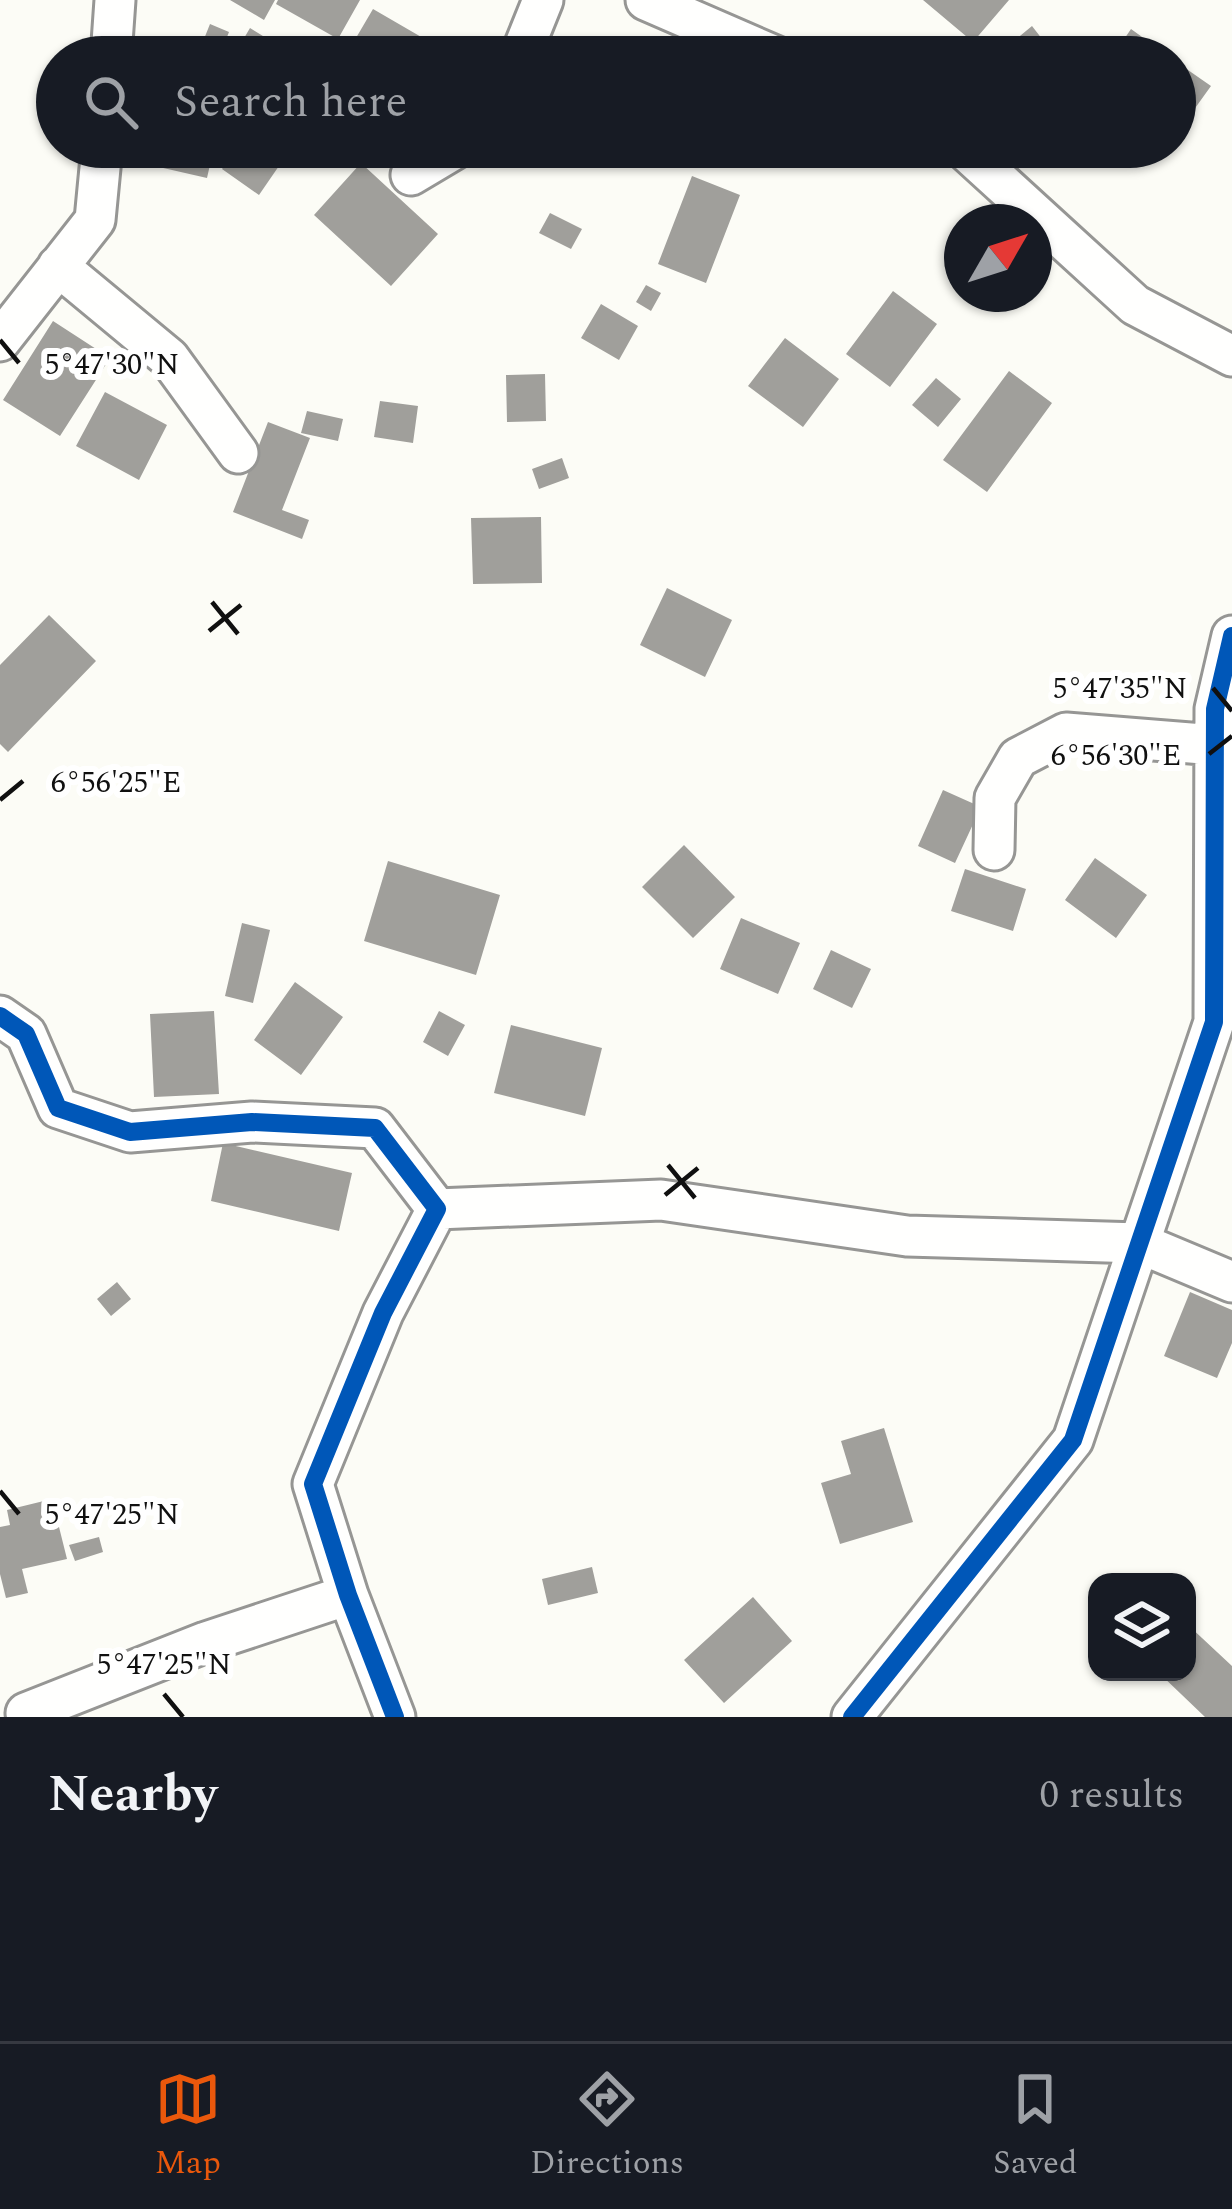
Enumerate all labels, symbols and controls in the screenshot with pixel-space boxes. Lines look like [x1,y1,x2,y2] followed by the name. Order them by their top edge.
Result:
[36,36,1196,168] search box
[174,68,407,137] text: Search here
[78,69,144,135] icon: search
[944,204,1052,312] north arrow
[45,342,179,388] text: 5°47'30"N
[1053,666,1187,712] text: 5°47'35"N
[1051,733,1181,779] text: 6°56'30"E
[51,760,181,806] text: 6°56'25"E
[45,1492,179,1538] text: 5°47'25"N
[1088,1573,1196,1681] map controls
[1088,1573,1196,1681] button: layers
[97,1642,231,1688] text: 5°47'25"N
[48,1756,217,1834] text: Nearby
[1040,1766,1184,1825] text: 0 results
[154,2066,221,2188] tab: Map
[530,2066,684,2188] tab: Directions
[993,2066,1078,2188] tab: Saved

